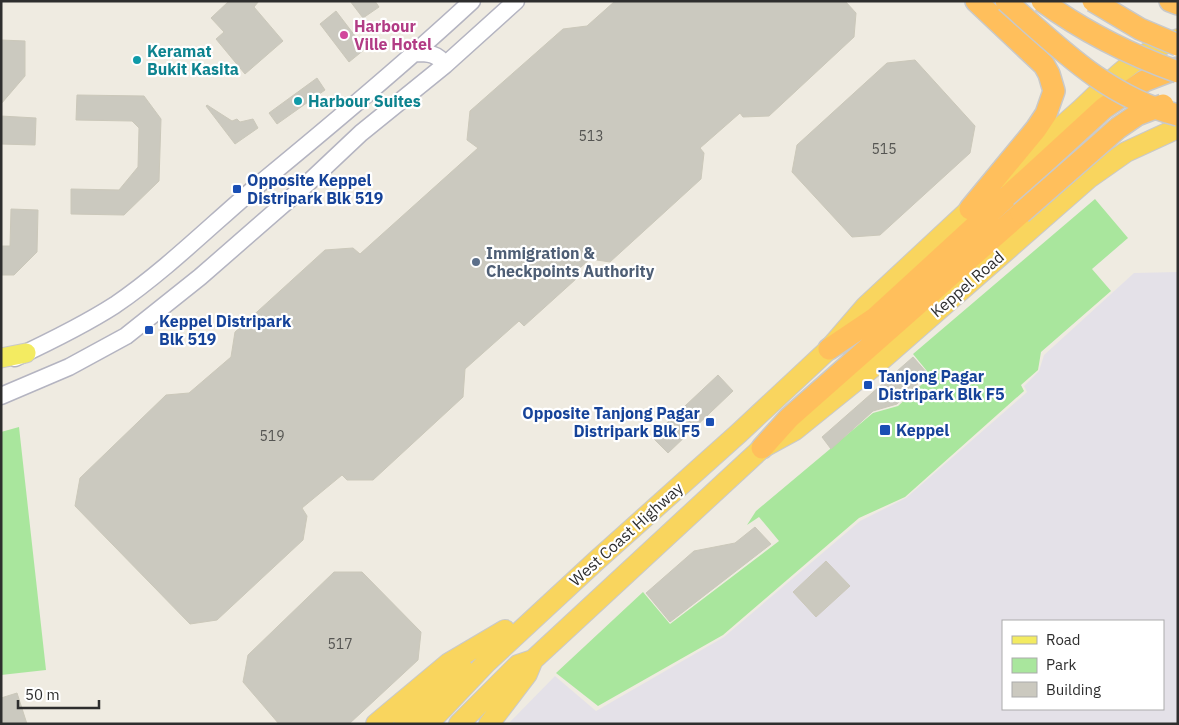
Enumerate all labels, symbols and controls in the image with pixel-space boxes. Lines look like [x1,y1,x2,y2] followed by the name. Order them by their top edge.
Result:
[354,16,432,54] place label: Harbour Ville Hotel
[338,29,350,41] marker: Harbour Ville Hotel
[147,41,239,79] place label: Keramat Bukit Kasita
[131,54,143,66] marker: Keramat Bukit Kasita
[308,91,421,111] place label: Harbour Suites
[292,95,304,107] marker: Harbour Suites
[578,127,604,145] house number: 513
[871,140,897,158] house number: 515
[247,170,383,208] place label: Opposite Keppel Distripark Blk 519
[231,183,243,195] marker: Opposite Keppel Distripark Blk 519
[486,243,655,281] place label: Immigration & Checkpoints Authority
[926,247,1008,321] street label: Keppel Road
[470,256,482,268] marker: Immigration & Checkpoints Authority
[159,311,292,349] place label: Keppel Distripark Blk 519
[143,324,155,336] marker: Keppel Distripark Blk 519
[878,366,1005,404] place label: Tanjong Pagar Distripark Blk F5
[862,379,874,391] marker: Tanjong Pagar Distripark Blk F5
[522,403,701,441] place label: Opposite Tanjong Pagar Distripark Blk F5
[704,416,716,428] marker: Opposite Tanjong Pagar Distripark Blk F5
[896,420,949,440] place label: Keppel
[878,423,892,437] marker: Keppel
[259,427,285,445] house number: 519
[565,478,687,590] street label: West Coast Highway
[1002,620,1164,710] legend
[1046,630,1081,649] text: Road
[327,635,353,653] house number: 517
[1046,655,1076,674] text: Park
[18,678,99,710] scale bar
[1046,680,1101,699] text: Building
[25,685,60,704] text: 50 m

